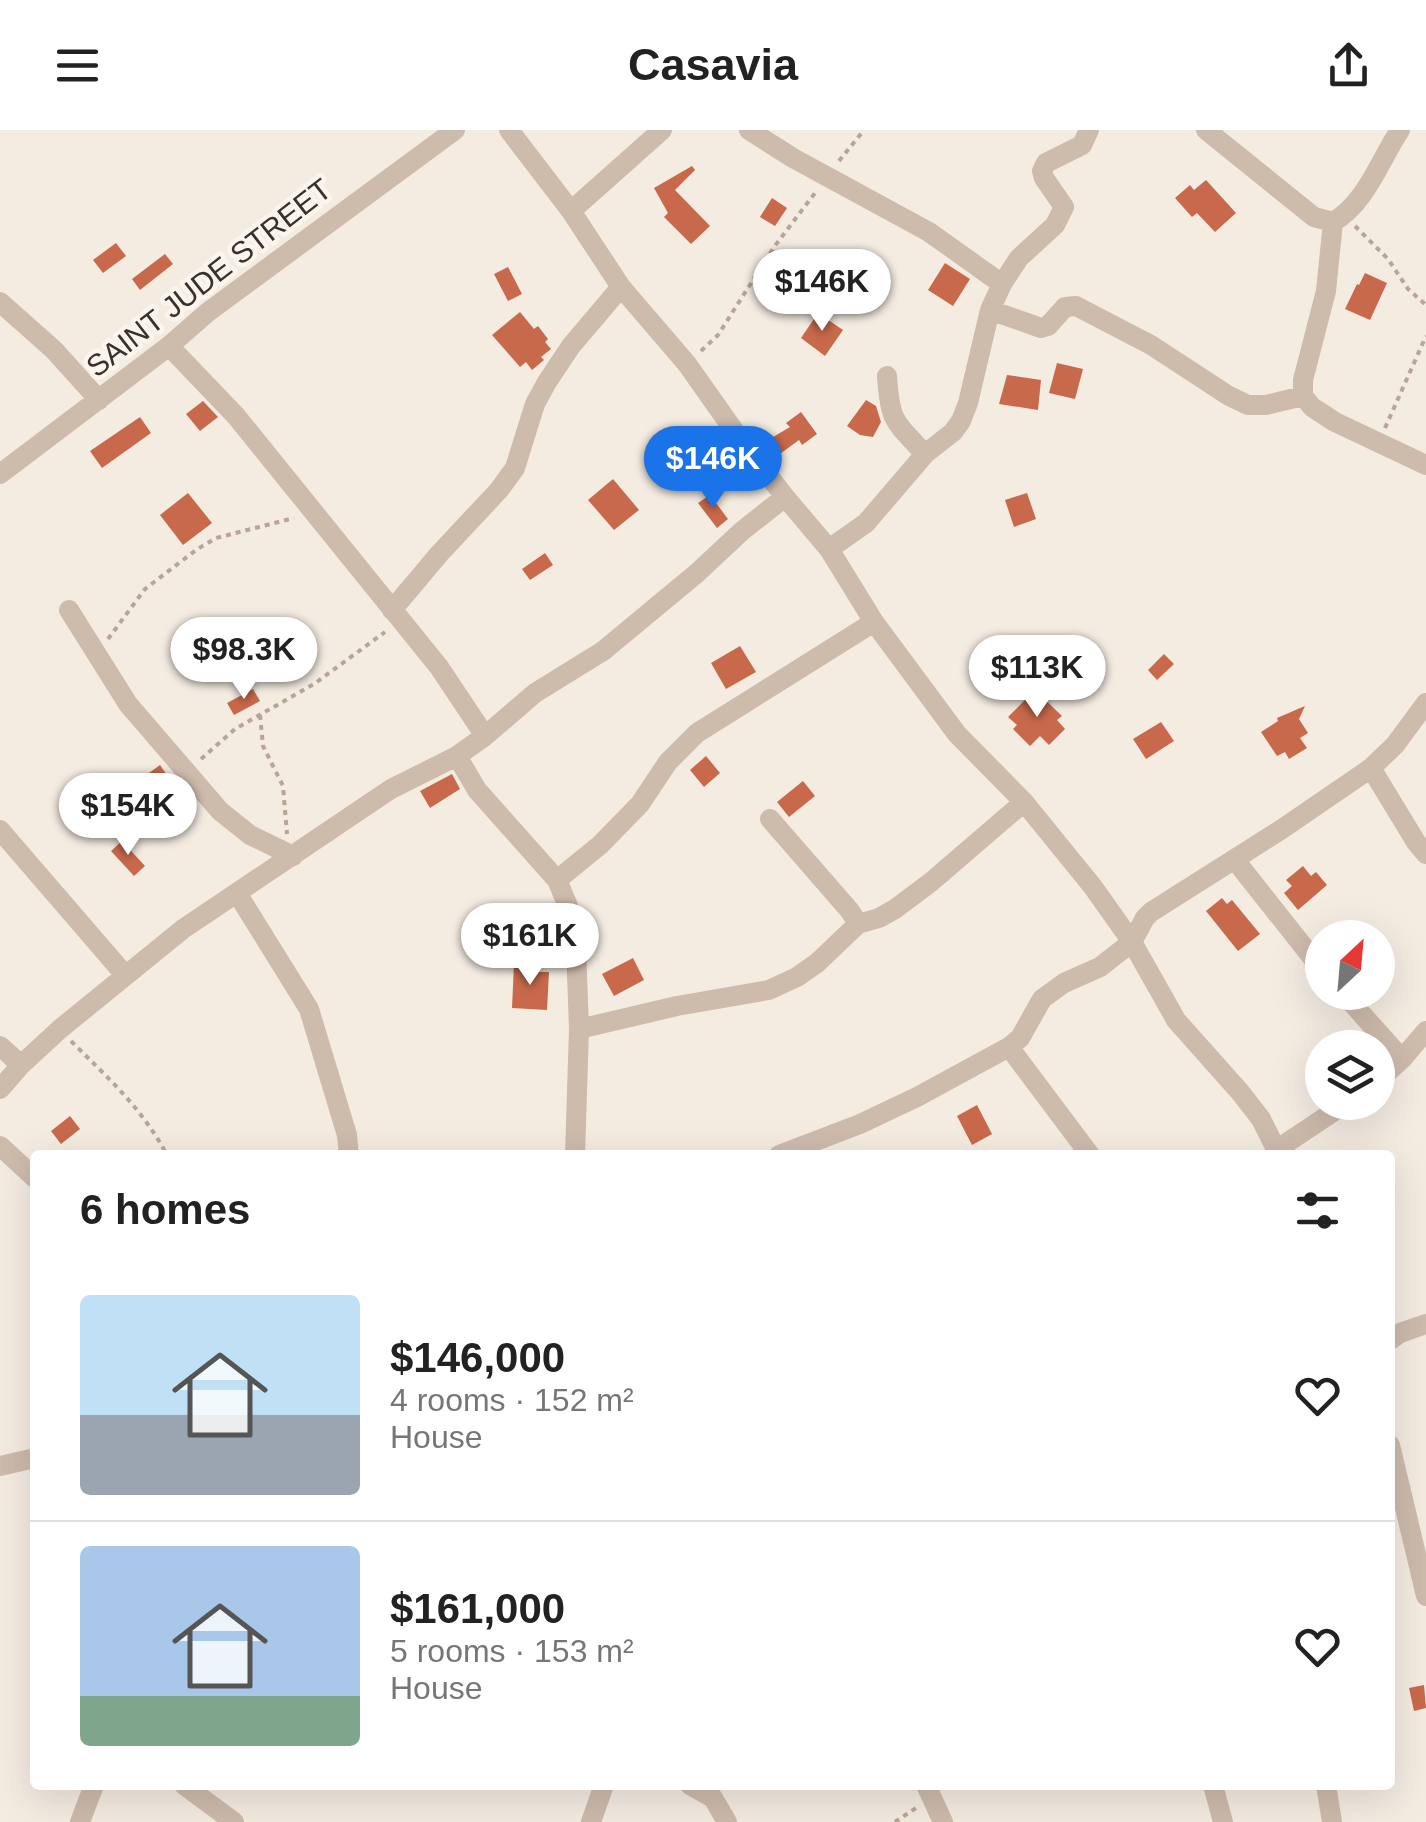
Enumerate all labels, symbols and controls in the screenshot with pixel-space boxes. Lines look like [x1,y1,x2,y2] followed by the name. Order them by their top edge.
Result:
[50,38,105,93] icon: menu
[1321,38,1376,93] icon: share
[628,39,798,90] text: Casavia
[80,172,338,383] street label: SAINT JUDE STREET
[752,249,892,334] pin: $146K
[775,263,869,299] text: $146K
[643,426,783,511] pin: $146K
[666,440,760,476] text: $146K
[163,617,325,702] pin: $98.3K
[192,631,296,667] text: $98.3K
[967,635,1107,720] pin: $113K
[991,649,1083,685] text: $113K
[58,773,198,858] pin: $154K
[81,787,175,823] text: $154K
[460,903,600,988] pin: $161K
[483,917,577,953] text: $161K
[1305,920,1395,1010] north arrow
[1305,920,1395,1120] map controls
[1305,1030,1395,1120] button: layers
[1290,1183,1345,1238] icon: filters
[80,1186,250,1233] text: 6 homes
[390,1334,565,1381] text: $146,000
[160,1335,280,1455] icon: home
[1290,1368,1345,1423] icon: heart
[390,1382,634,1418] text: 4 rooms · 152 m²
[390,1419,483,1455] text: House
[390,1585,565,1632] text: $161,000
[160,1586,280,1706] icon: home
[1290,1619,1345,1674] icon: heart
[390,1633,634,1669] text: 5 rooms · 153 m²
[390,1670,483,1706] text: House

